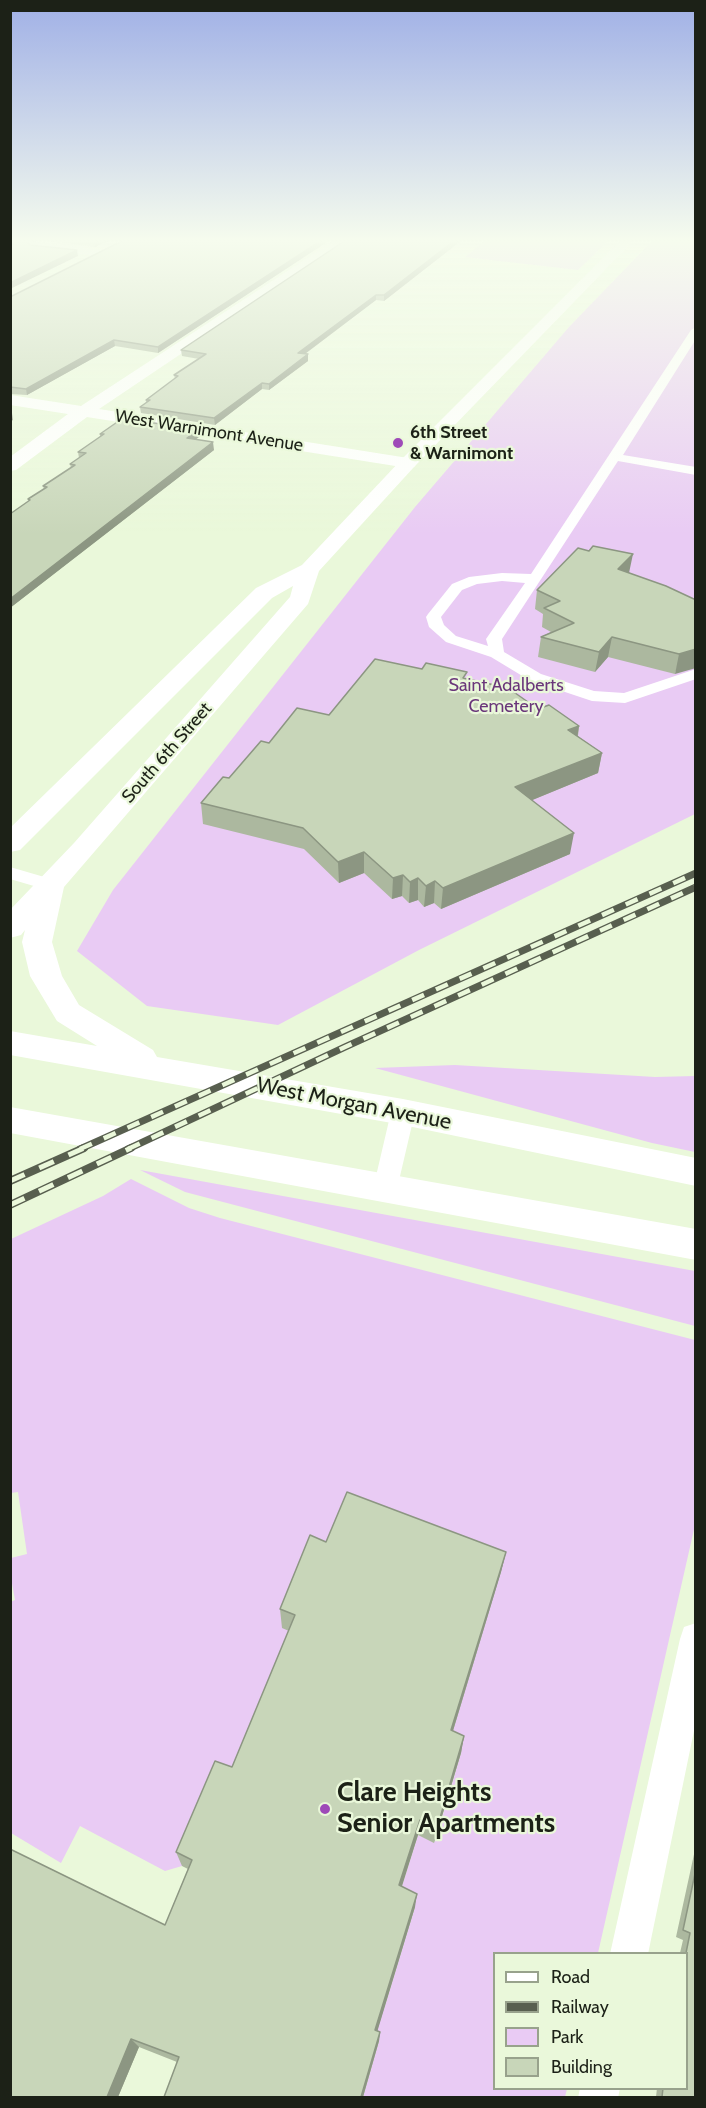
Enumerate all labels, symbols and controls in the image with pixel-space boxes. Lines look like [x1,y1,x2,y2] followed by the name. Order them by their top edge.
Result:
[113,405,305,457] street label: West Warnimont Avenue
[410,422,513,464] place label: 6th Street & Warnimont
[391,436,405,450] marker: 6th Street & Warnimont
[448,675,564,718] park label: Saint Adalberts Cemetery
[117,698,217,808] street label: South 6th Street
[254,1072,454,1136] street label: West Morgan Avenue
[337,1777,555,1840] place label: Clare Heights Senior Apartments
[318,1802,332,1816] marker: Clare Heights Senior Apartments
[493,1952,688,2090] legend
[551,1966,590,1988] text: Road
[551,1996,609,2018] text: Railway
[551,2026,583,2048] text: Park
[551,2056,612,2078] text: Building

